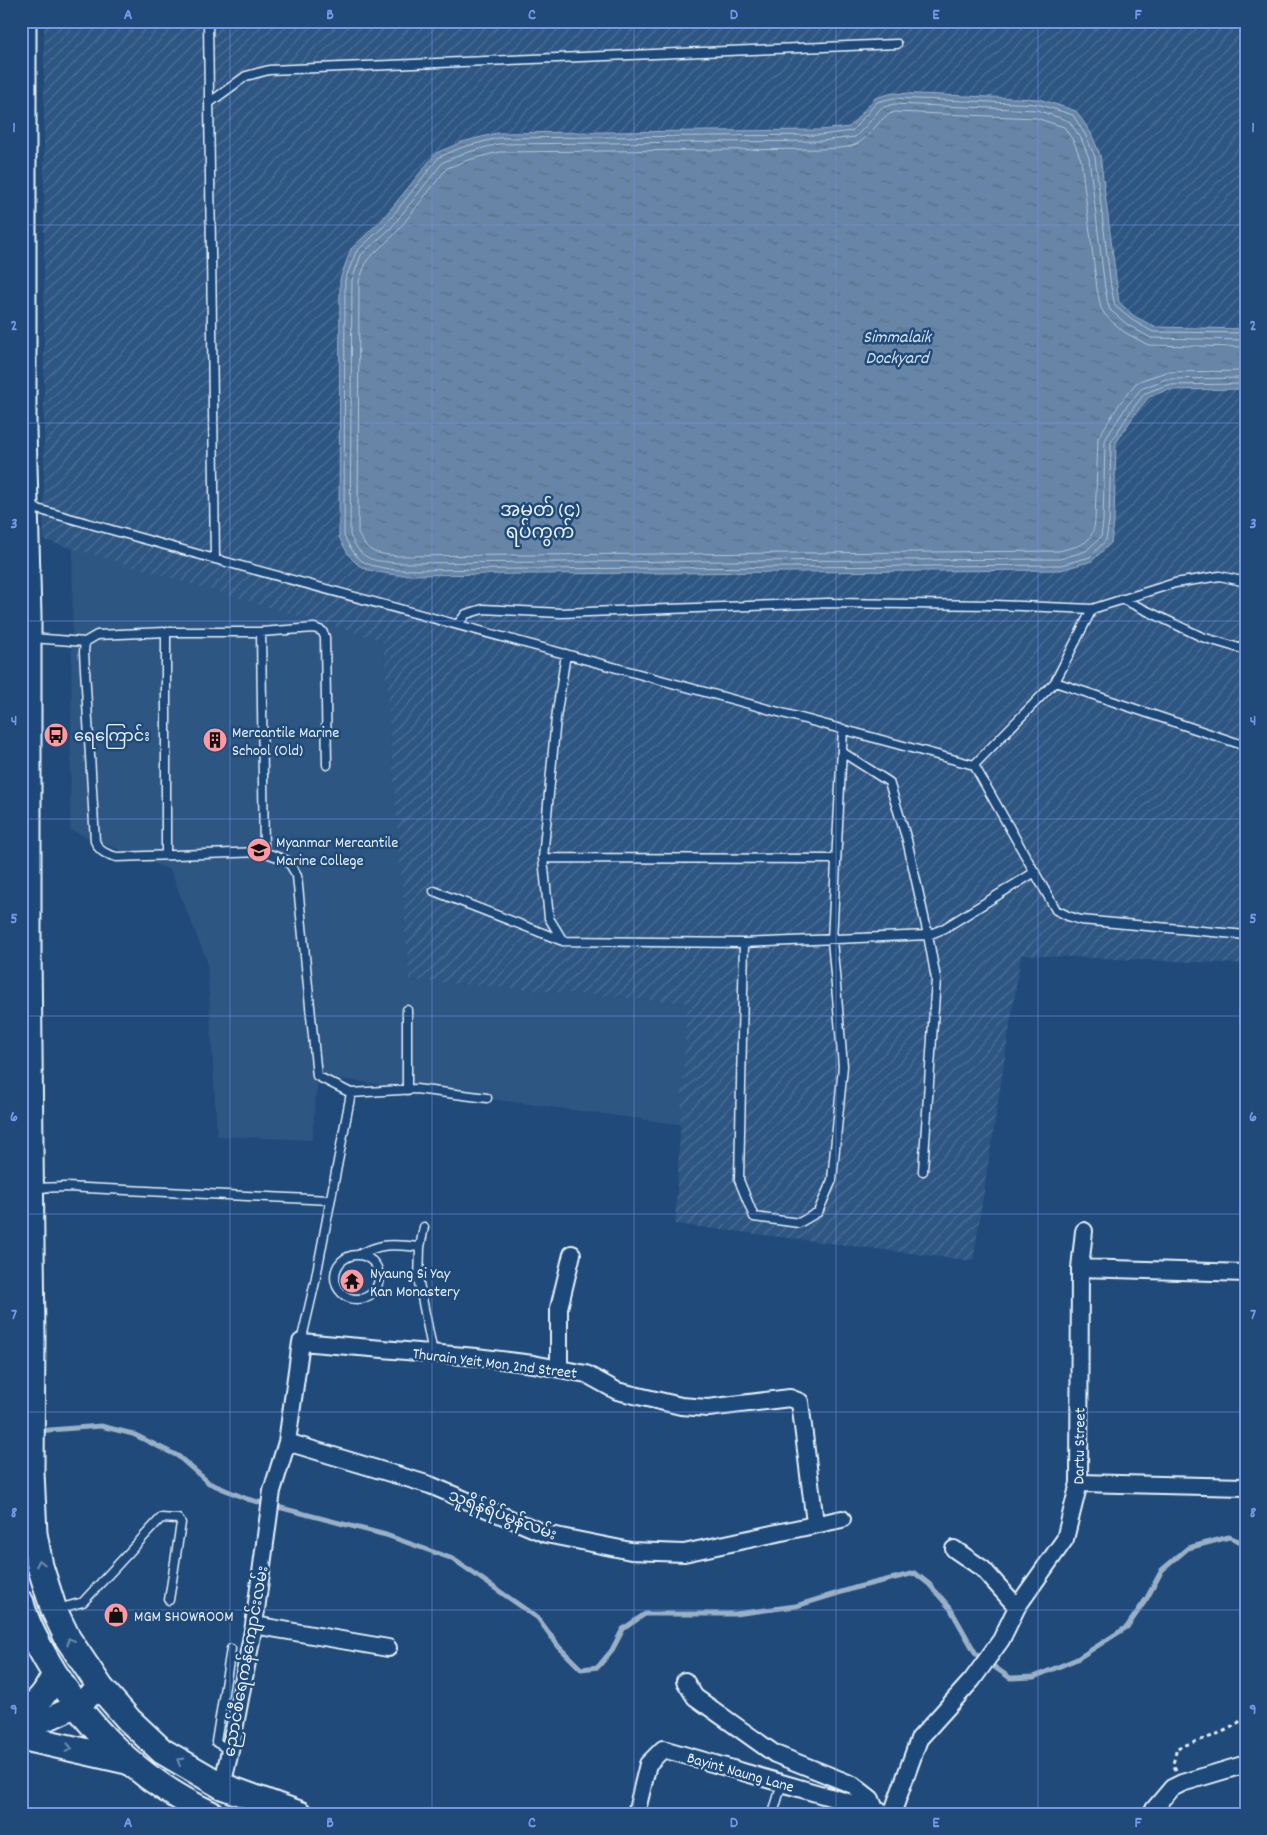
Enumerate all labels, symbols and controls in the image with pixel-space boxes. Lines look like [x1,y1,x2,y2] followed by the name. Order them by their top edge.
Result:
[124,4,133,27] text: A
[326,4,334,27] text: B
[528,4,536,27] text: C
[730,4,739,27] text: D
[932,4,940,27] text: E
[1134,4,1142,27] text: F
[12,117,16,140] text: 1
[1251,117,1255,140] text: 1
[11,315,18,338] text: 2
[1250,315,1257,338] text: 2
[863,326,933,372] water label: Simmalaik Dockyard
[500,495,580,548] district label: အမှတ် (၄) ရပ်ကွက်
[10,513,18,536] text: 3
[1249,513,1257,536] text: 3
[11,710,17,733] text: 4
[1250,710,1256,733] text: 4
[43,722,69,748] bus stop icon: ရေကြောင်း
[232,722,339,763] place label: Mercantile Marine School (Old)
[74,724,150,749] place label: ရေကြောင်း
[202,727,228,753] building icon: Mercantile Marine School (Old)
[276,832,398,873] place label: Myanmar Mercantile Marine College
[246,837,272,863] school or university icon: Myanmar Mercantile Marine College
[10,908,18,931] text: 5
[1249,908,1257,931] text: 5
[10,1106,18,1129] text: 6
[1249,1106,1257,1129] text: 6
[370,1263,460,1304] place label: Nyaung Si Yay Kan Monastery
[339,1268,365,1294] temple icon: Nyaung Si Yay Kan Monastery
[11,1304,17,1327] text: 7
[1250,1304,1256,1327] text: 7
[411,1343,578,1386] street label: Thurain Yeit Mon 2nd Street
[1068,1407,1093,1485] street label: Dartu Street
[444,1483,560,1548] street label: သူရိန်ရိပ်မွန်လမ်း
[11,1502,18,1525] text: 8
[1250,1502,1257,1525] text: 8
[35,1559,45,1568] one-way arrow
[217,1564,276,1759] street label: ညောင်စီရေကန်ကျောင်းလမ်း
[103,1602,129,1628] shop icon: MGM SHOWROOM
[134,1606,234,1629] place label: MGM SHOWROOM
[66,1638,76,1647] one-way arrow
[10,1699,18,1722] text: 9
[1249,1699,1257,1722] text: 9
[64,1742,73,1753] one-way arrow
[684,1747,797,1800] street label: Bayint Naung Lane
[176,1758,185,1768] one-way arrow
[124,1812,133,1835] text: A
[326,1812,334,1835] text: B
[528,1812,536,1835] text: C
[730,1812,739,1835] text: D
[932,1812,940,1835] text: E
[1134,1812,1142,1835] text: F

